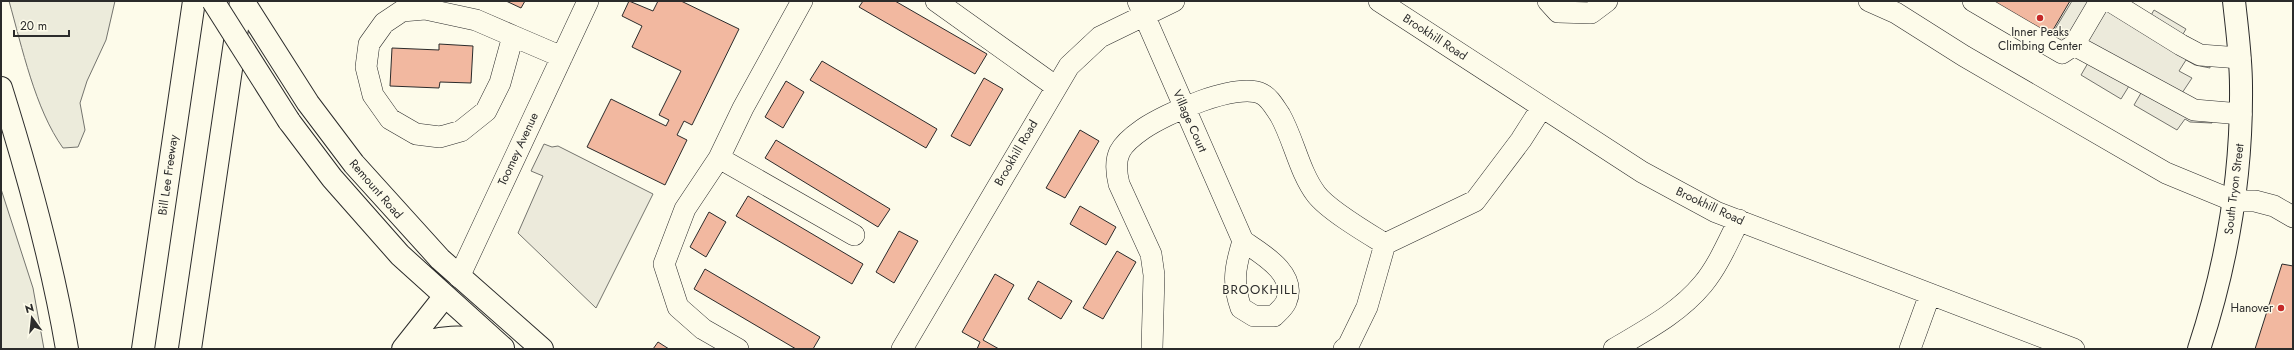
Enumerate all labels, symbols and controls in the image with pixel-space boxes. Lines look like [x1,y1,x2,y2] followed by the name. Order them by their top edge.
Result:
[1399,9,1471,65] street label: Brookhill Road
[14,12,69,38] scale bar
[2035,13,2045,23] marker: Inner Peaks Climbing Center
[20,17,47,35] text: 20 m
[1998,23,2083,55] place label: Inner Peaks Climbing Center
[1168,87,1212,155] street label: Village Court
[493,109,543,189] street label: Toomey Avenue
[990,117,1042,189] street label: Brookhill Road
[153,133,183,217] street label: Bill Lee Freeway
[2219,142,2249,236] street label: South Tryon Street
[345,155,407,223] street label: Remount Road
[1673,182,1747,230] street label: Brookhill Road
[1222,280,1298,299] district label: BROOKHILL
[12,298,52,338] north arrow
[23,299,36,317] text: N
[2231,299,2274,317] place label: Hanover
[2276,303,2286,313] marker: Hanover

